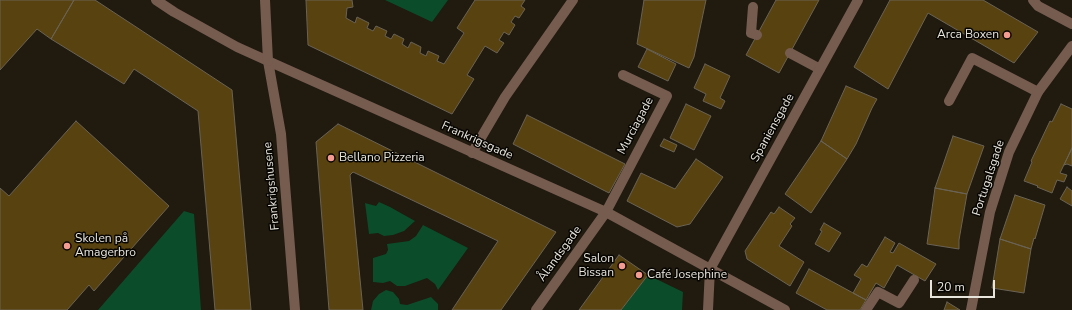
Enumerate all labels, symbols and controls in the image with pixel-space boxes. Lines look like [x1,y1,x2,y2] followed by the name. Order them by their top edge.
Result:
[937,28,999,42] place label: Arca Boxen
[1002,30,1012,40] marker: Arca Boxen
[748,91,798,165] street label: Spaniensgade
[615,95,657,157] street label: Murciagade
[439,119,515,163] street label: Frankrigsgade
[970,138,1008,218] street label: Portugalsgade
[261,141,283,231] street label: Frankrigshusene
[339,151,425,165] place label: Bellano Pizzeria
[326,153,336,163] marker: Bellano Pizzeria
[535,223,585,285] street label: Ålandsgade
[75,232,136,260] place label: Skolen på Amagerbro
[62,241,72,251] marker: Skolen på Amagerbro
[578,252,614,280] place label: Salon Bissan
[617,261,627,271] marker: Salon Bissan
[647,268,727,282] place label: Café Josephine
[634,270,644,280] marker: Café Josephine
[932,272,997,298] scale bar
[937,279,965,295] text: 20 m

